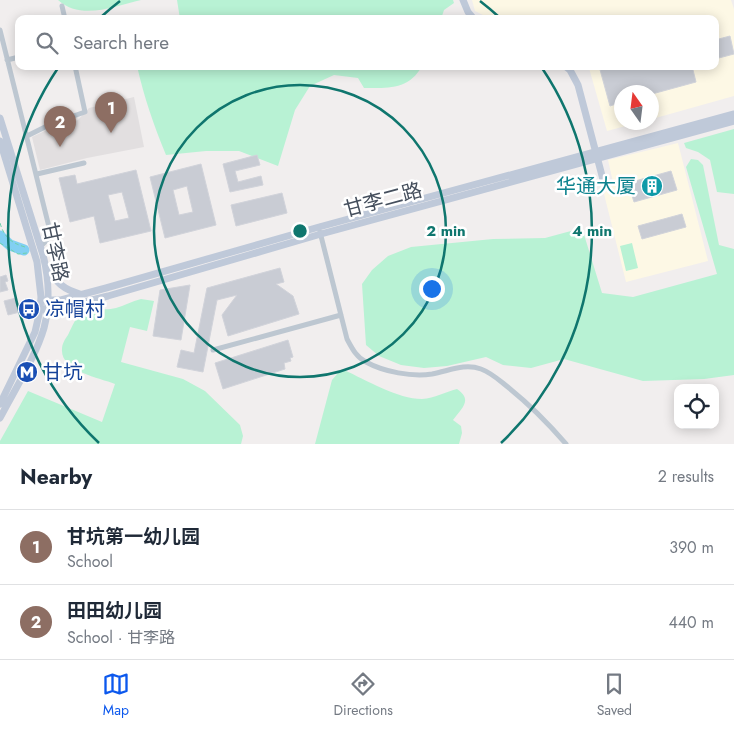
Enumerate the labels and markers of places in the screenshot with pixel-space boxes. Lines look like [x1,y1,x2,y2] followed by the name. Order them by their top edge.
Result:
[95,92,127,133] pin: 1
[44,106,76,147] pin: 2
[556,172,636,201] place label: 华通大厦
[640,174,664,198] building icon: 华通大厦
[291,222,309,240] centre of rings
[45,295,105,324] place label: 凉帽村
[17,297,41,321] bus stop icon: 凉帽村
[43,358,83,387] place label: 甘坑
[15,360,39,384] metro station icon: 甘坑

